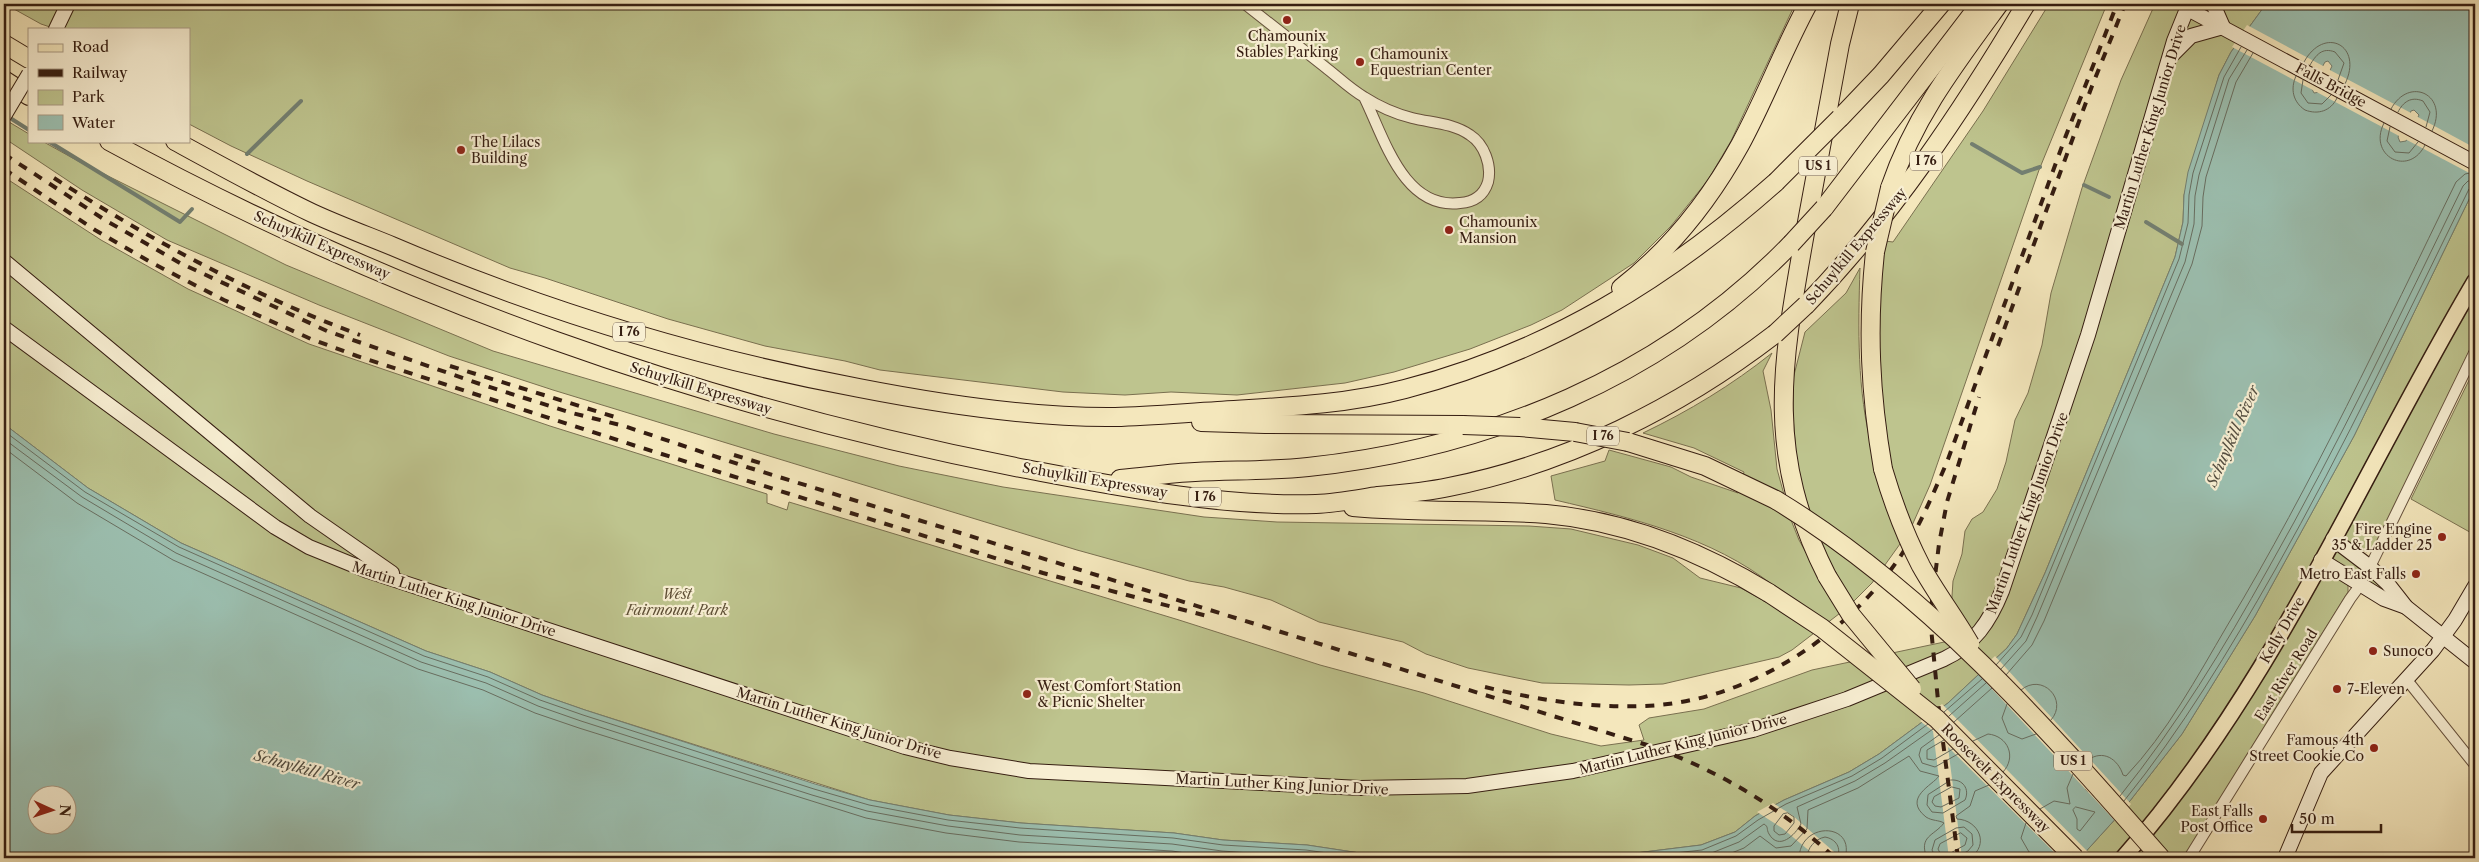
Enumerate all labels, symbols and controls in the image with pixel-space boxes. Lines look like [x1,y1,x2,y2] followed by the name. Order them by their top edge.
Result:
[1281,14,1293,26] marker: Chamounix Stables Parking
[2110,22,2190,232] street label: Martin Luther King Junior Drive
[1236,27,1339,61] place label: Chamounix Stables Parking
[28,28,190,142] legend
[72,37,109,56] text: Road
[1370,45,1492,79] place label: Chamounix Equestrian Center
[1354,56,1366,68] marker: Chamounix Equestrian Center
[2292,59,2370,111] street label: Falls Bridge
[72,63,128,82] text: Railway
[72,87,106,106] text: Park
[71,113,116,132] text: Water
[471,133,540,167] place label: The Lilacs Building
[455,144,467,156] marker: The Lilacs Building
[1910,152,1942,170] road number: I 76
[1799,157,1837,176] road number: US 1
[1802,184,1910,308] street label: Schuylkill Expressway
[251,207,393,283] street label: Schuylkill Expressway
[1459,213,1538,247] place label: Chamounix Mansion
[1443,224,1455,236] marker: Chamounix Mansion
[613,322,645,342] road number: I 76
[628,358,774,418] street label: Schuylkill Expressway
[2201,381,2264,490] water label: Schuylkill River
[1982,409,2072,616] street label: Martin Luther King Junior Drive
[1587,426,1619,446] road number: I 76
[1021,458,1169,502] street label: Schuylkill Expressway
[1189,488,1221,507] road number: I 76
[2332,520,2432,554] place label: Fire Engine 35 & Ladder 25
[2436,531,2448,543] marker: Fire Engine 35 & Ladder 25
[350,557,558,641] street label: Martin Luther King Junior Drive
[2299,565,2406,583] place label: Metro East Falls
[2410,568,2422,580] marker: Metro East Falls
[625,585,729,619] park label: West Fairmount Park
[2256,593,2308,667] street label: Kelly Drive
[2251,625,2322,724] street label: East River Road
[2383,642,2433,660] place label: Sunoco
[2367,645,2379,657] marker: Sunoco
[1036,677,1182,711] place label: West Comfort Station & Picnic Shelter
[2347,680,2405,698] place label: 7-Eleven
[734,683,944,763] street label: Martin Luther King Junior Drive
[2331,683,2343,695] marker: 7-Eleven
[1021,688,1033,700] marker: West Comfort Station & Picnic Shelter
[1577,709,1789,779] street label: Martin Luther King Junior Drive
[1938,720,2054,836] street label: Roosevelt Expressway
[2249,731,2364,765] place label: Famous 4th Street Cookie Co
[2368,742,2380,754] marker: Famous 4th Street Cookie Co
[251,745,363,794] water label: Schuylkill River
[2054,751,2092,770] road number: US 1
[1175,769,1389,799] street label: Martin Luther King Junior Drive
[28,784,78,834] north arrow
[2181,802,2253,836] place label: East Falls Post Office
[2292,802,2380,834] scale bar
[56,804,74,817] text: N
[2299,809,2335,828] text: 50 m
[2257,813,2269,825] marker: East Falls Post Office

